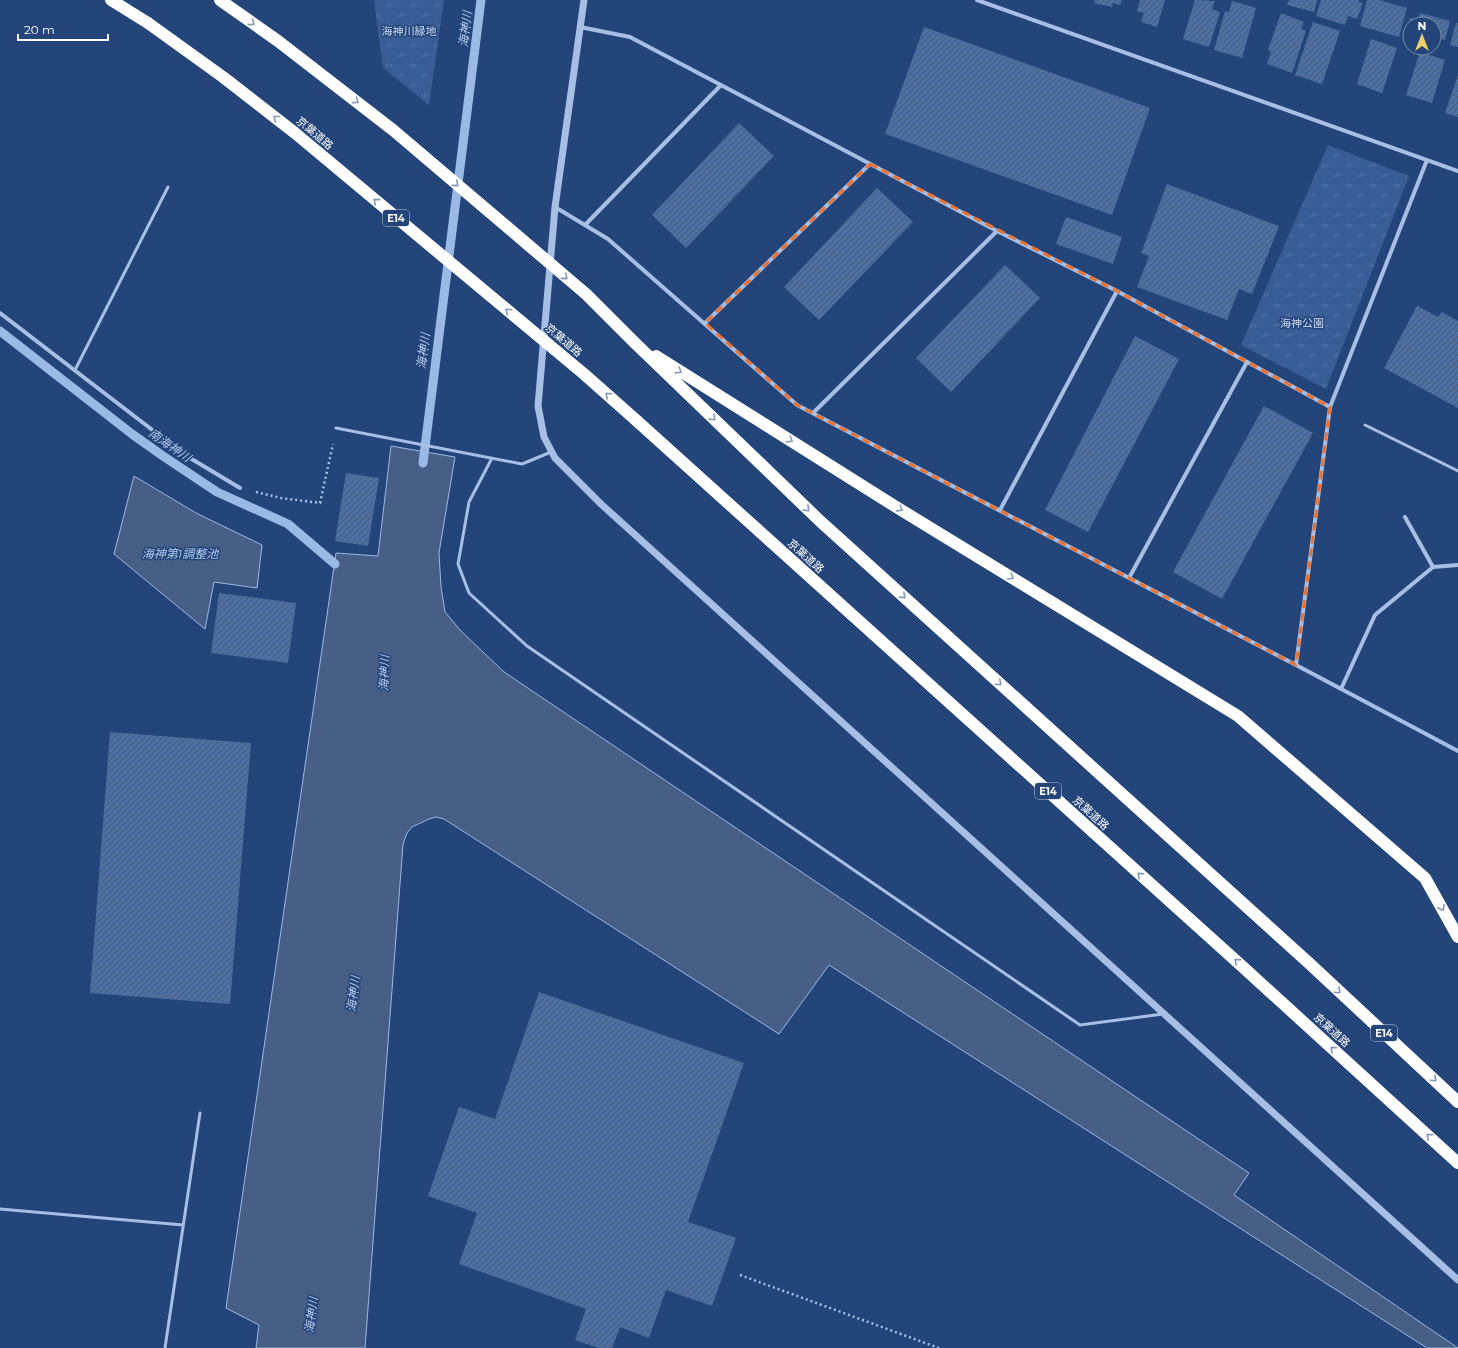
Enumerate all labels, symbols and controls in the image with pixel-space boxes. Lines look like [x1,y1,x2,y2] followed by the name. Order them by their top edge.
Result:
[455,8,475,48] water label: 海神川
[18,16,108,42] scale bar
[1402,16,1442,56] north arrow
[247,18,254,25] one-way arrow
[1418,19,1426,33] text: N
[24,22,55,37] text: 20 m
[382,24,437,38] park label: 海神川緑地
[351,96,358,103] one-way arrow
[294,113,336,153] street label: 京葉道路
[274,116,281,123] one-way arrow
[451,179,459,186] one-way arrow
[373,199,381,206] one-way arrow
[383,210,409,226] road number: E14
[561,273,568,280] one-way arrow
[506,309,513,316] one-way arrow
[1280,316,1324,330] park label: 海神公園
[543,320,585,360] street label: 京葉道路
[413,330,433,370] water label: 海神川
[675,366,682,373] one-way arrow
[605,393,612,400] one-way arrow
[708,414,716,421] one-way arrow
[146,425,196,466] water label: 南海神川
[785,435,792,442] one-way arrow
[802,504,810,511] one-way arrow
[896,505,903,512] one-way arrow
[785,536,827,576] street label: 京葉道路
[142,546,219,561] water label: 海神第1調整池
[1007,572,1014,580] one-way arrow
[898,591,906,599] one-way arrow
[376,653,392,691] water label: 海神川
[995,679,1002,686] one-way arrow
[1035,783,1061,799] road number: E14
[1070,793,1112,833] street label: 京葉道路
[1137,872,1145,879] one-way arrow
[1437,904,1444,911] one-way arrow
[1234,959,1242,966] one-way arrow
[343,973,363,1013] water label: 海神川
[1333,986,1341,994] one-way arrow
[1311,1010,1353,1050] street label: 京葉道路
[1371,1025,1397,1041] road number: E14
[1330,1046,1338,1054] one-way arrow
[1429,1074,1437,1082] one-way arrow
[1426,1134,1434,1141] one-way arrow
[301,1294,321,1334] water label: 海神川

